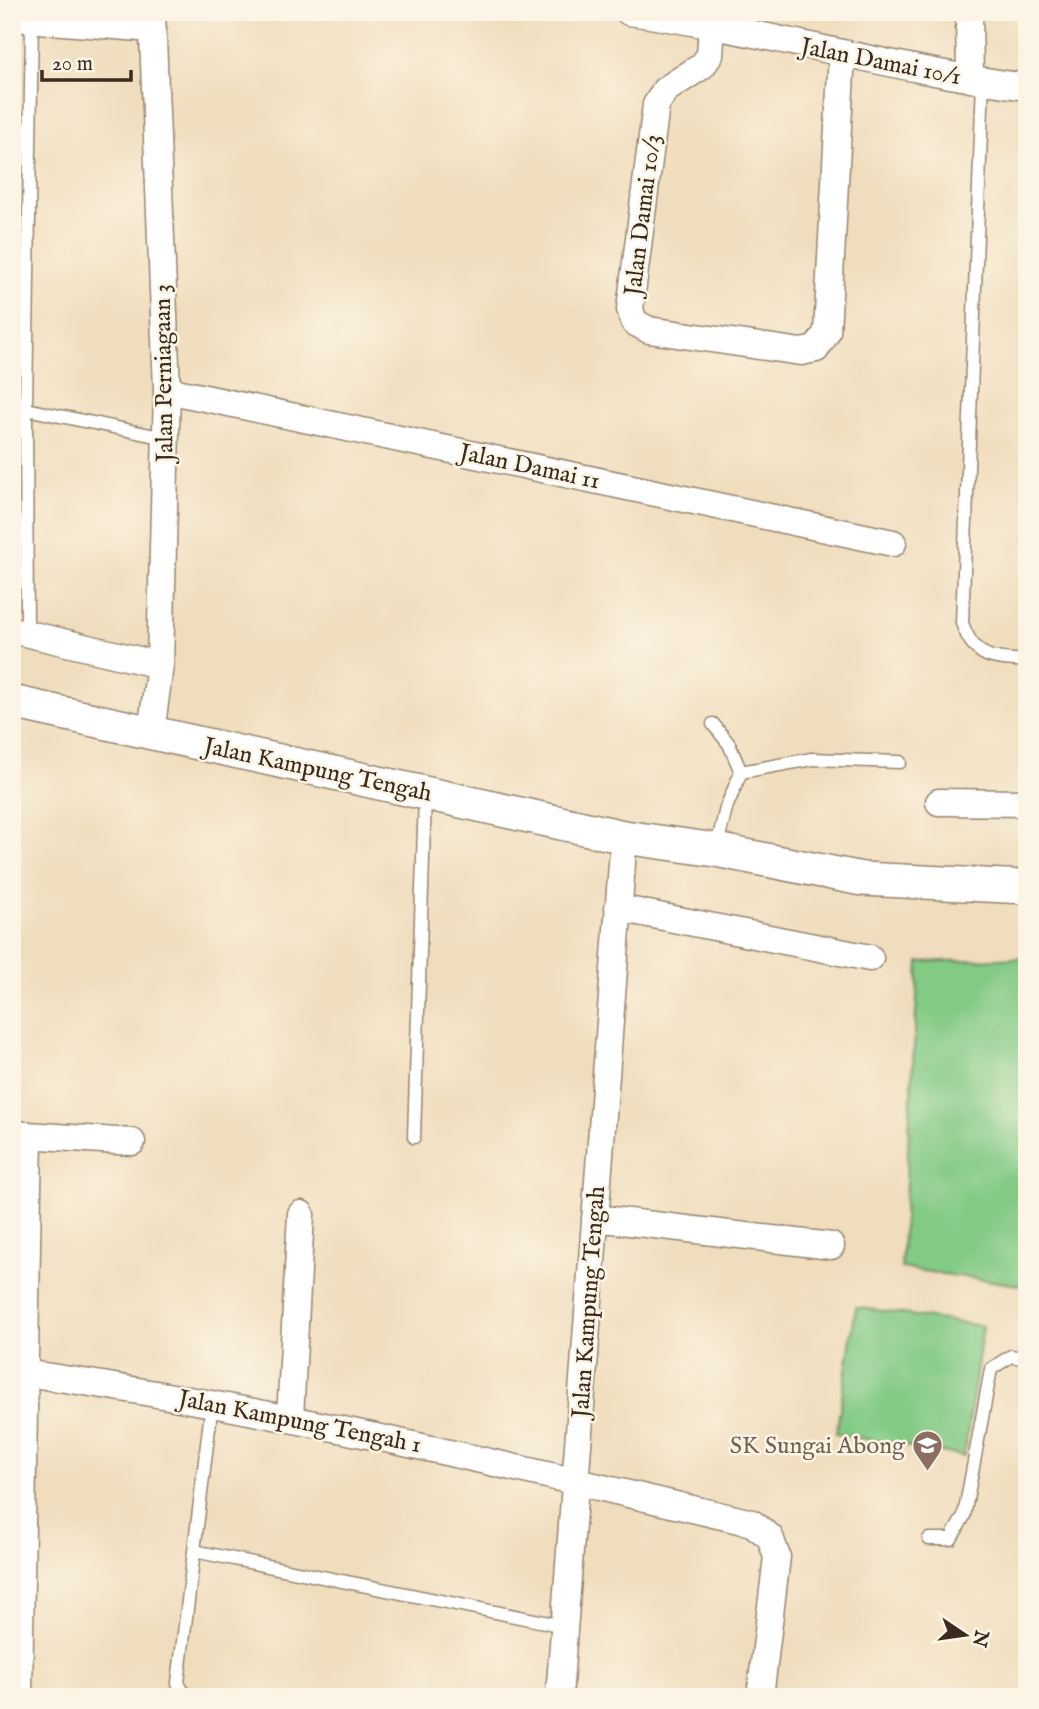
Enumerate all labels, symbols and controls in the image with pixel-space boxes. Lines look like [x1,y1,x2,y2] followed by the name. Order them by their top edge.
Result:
[795,31,963,93] street label: Jalan Damai 10/1
[42,38,131,82] scale bar
[52,51,93,78] text: 20 m
[618,133,669,301] street label: Jalan Damai 10/3
[147,284,182,465] street label: Jalan Perniagaan 3
[454,437,603,497] street label: Jalan Damai 11
[198,731,435,810] street label: Jalan Kampung Tengah
[566,1185,613,1422] street label: Jalan Kampung Tengah
[173,1383,424,1461] street label: Jalan Kampung Tengah 1
[911,1428,945,1472] school or university icon: SK Sungai Abong
[730,1431,906,1462] place label: SK Sungai Abong
[930,1600,1000,1670] north arrow
[966,1627,993,1650] text: N

